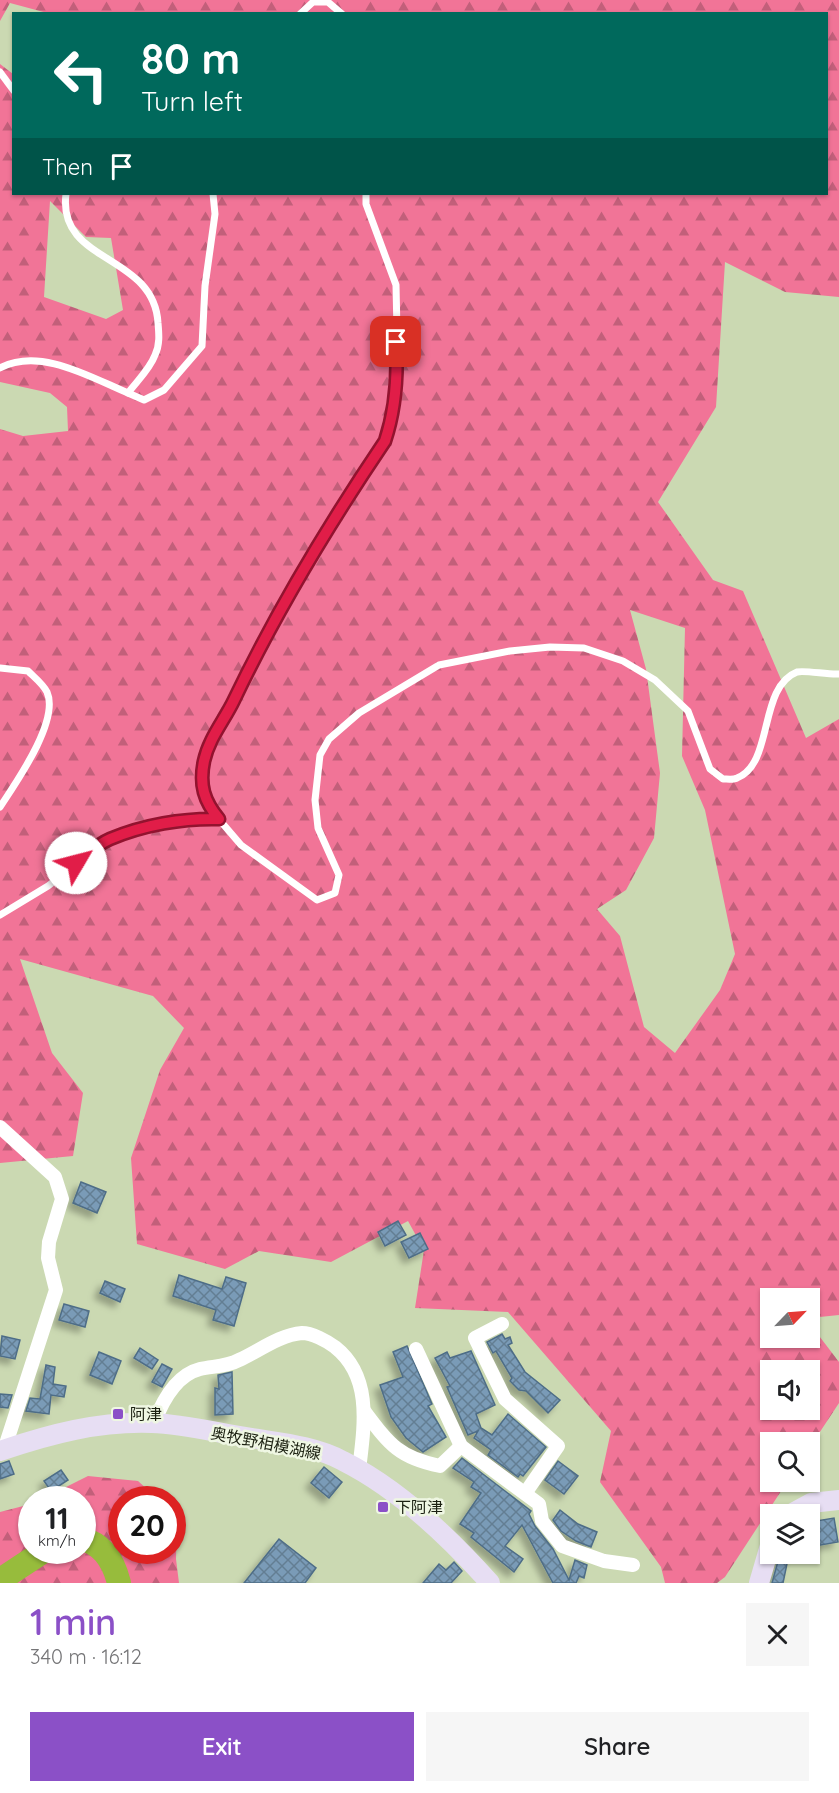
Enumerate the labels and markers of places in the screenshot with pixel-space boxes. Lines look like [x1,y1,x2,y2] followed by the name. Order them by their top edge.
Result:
[370,316,421,367] pin
[130,1404,162,1424] place label: 阿津
[111,1407,125,1421] marker: 阿津
[395,1497,443,1517] place label: 下阿津
[376,1500,390,1514] marker: 下阿津

